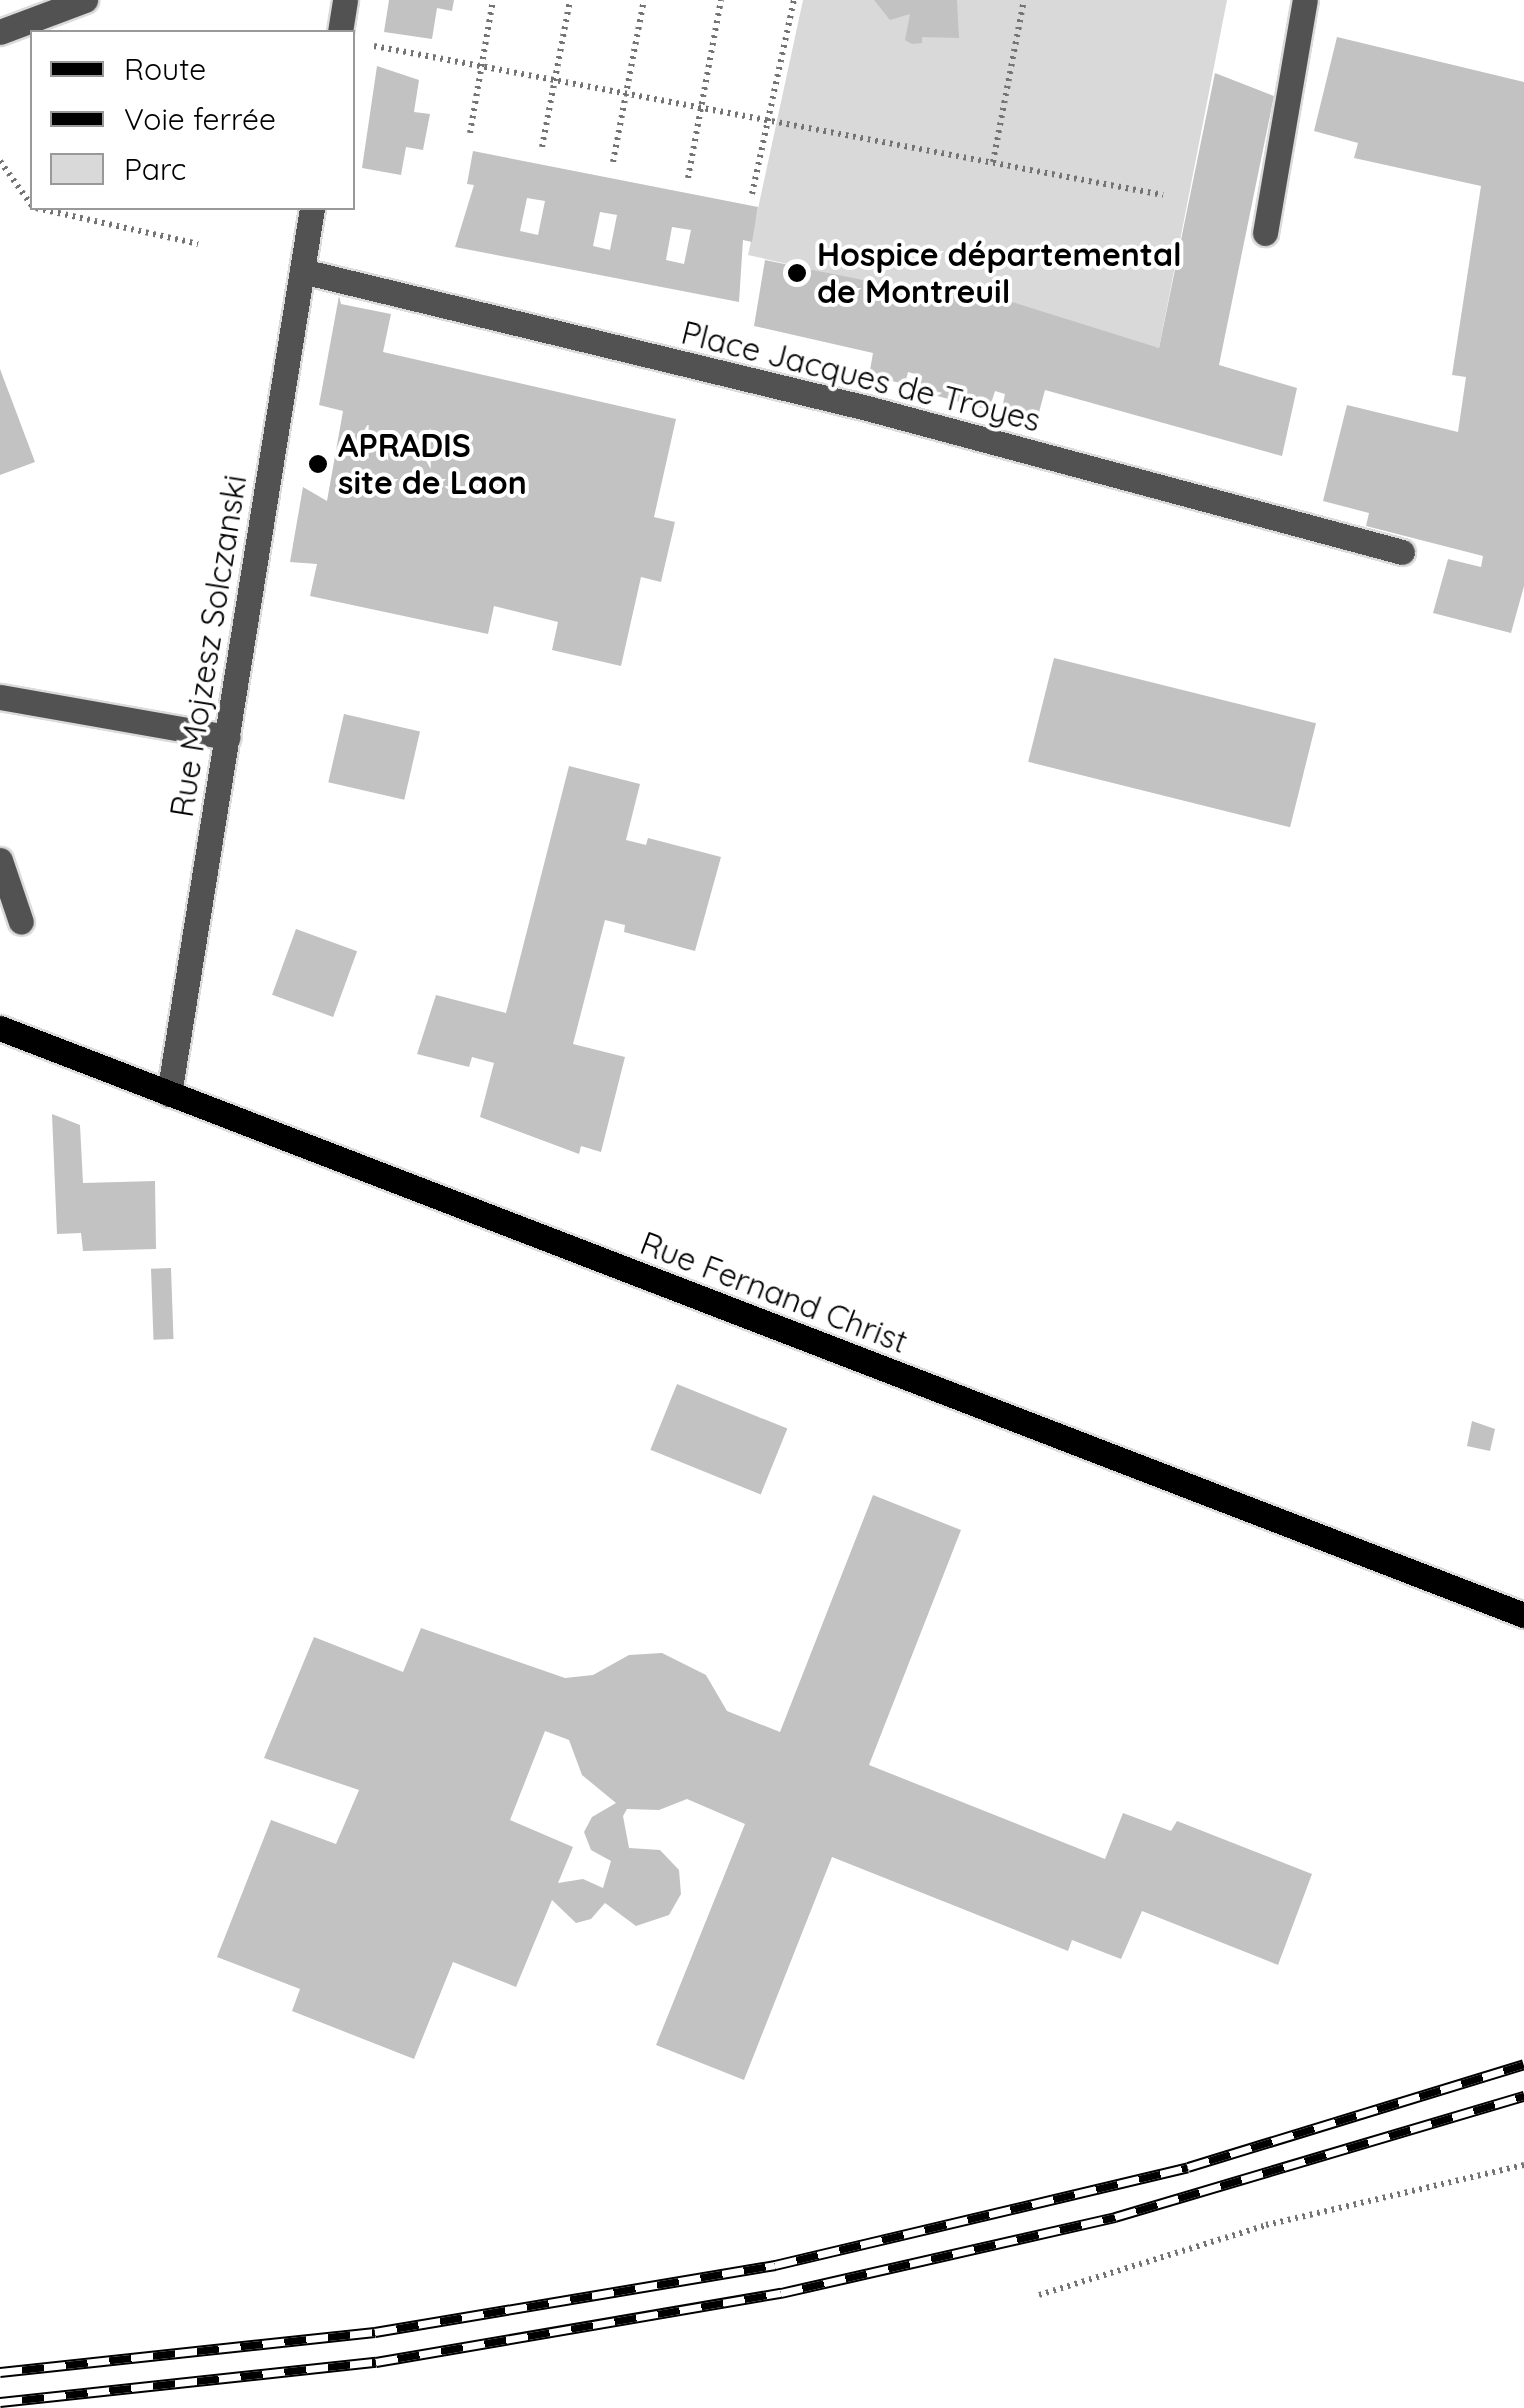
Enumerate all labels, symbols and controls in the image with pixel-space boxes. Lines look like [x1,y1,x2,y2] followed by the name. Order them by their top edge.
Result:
[30,30,355,210] legend
[124,50,206,88] text: Route
[124,100,276,138] text: Voie ferrée
[124,150,186,188] text: Parc
[817,236,1182,311] place label: Hospice départemental de Montreuil
[786,262,808,284] marker: Hospice départemental de Montreuil
[678,313,1044,439] street label: Place Jacques de Troyes
[338,427,527,502] place label: APRADIS site de Laon
[307,453,329,475] marker: APRADIS site de Laon
[162,472,254,820] street label: Rue Mojzesz Solczanski
[635,1223,913,1361] street label: Rue Fernand Christ

